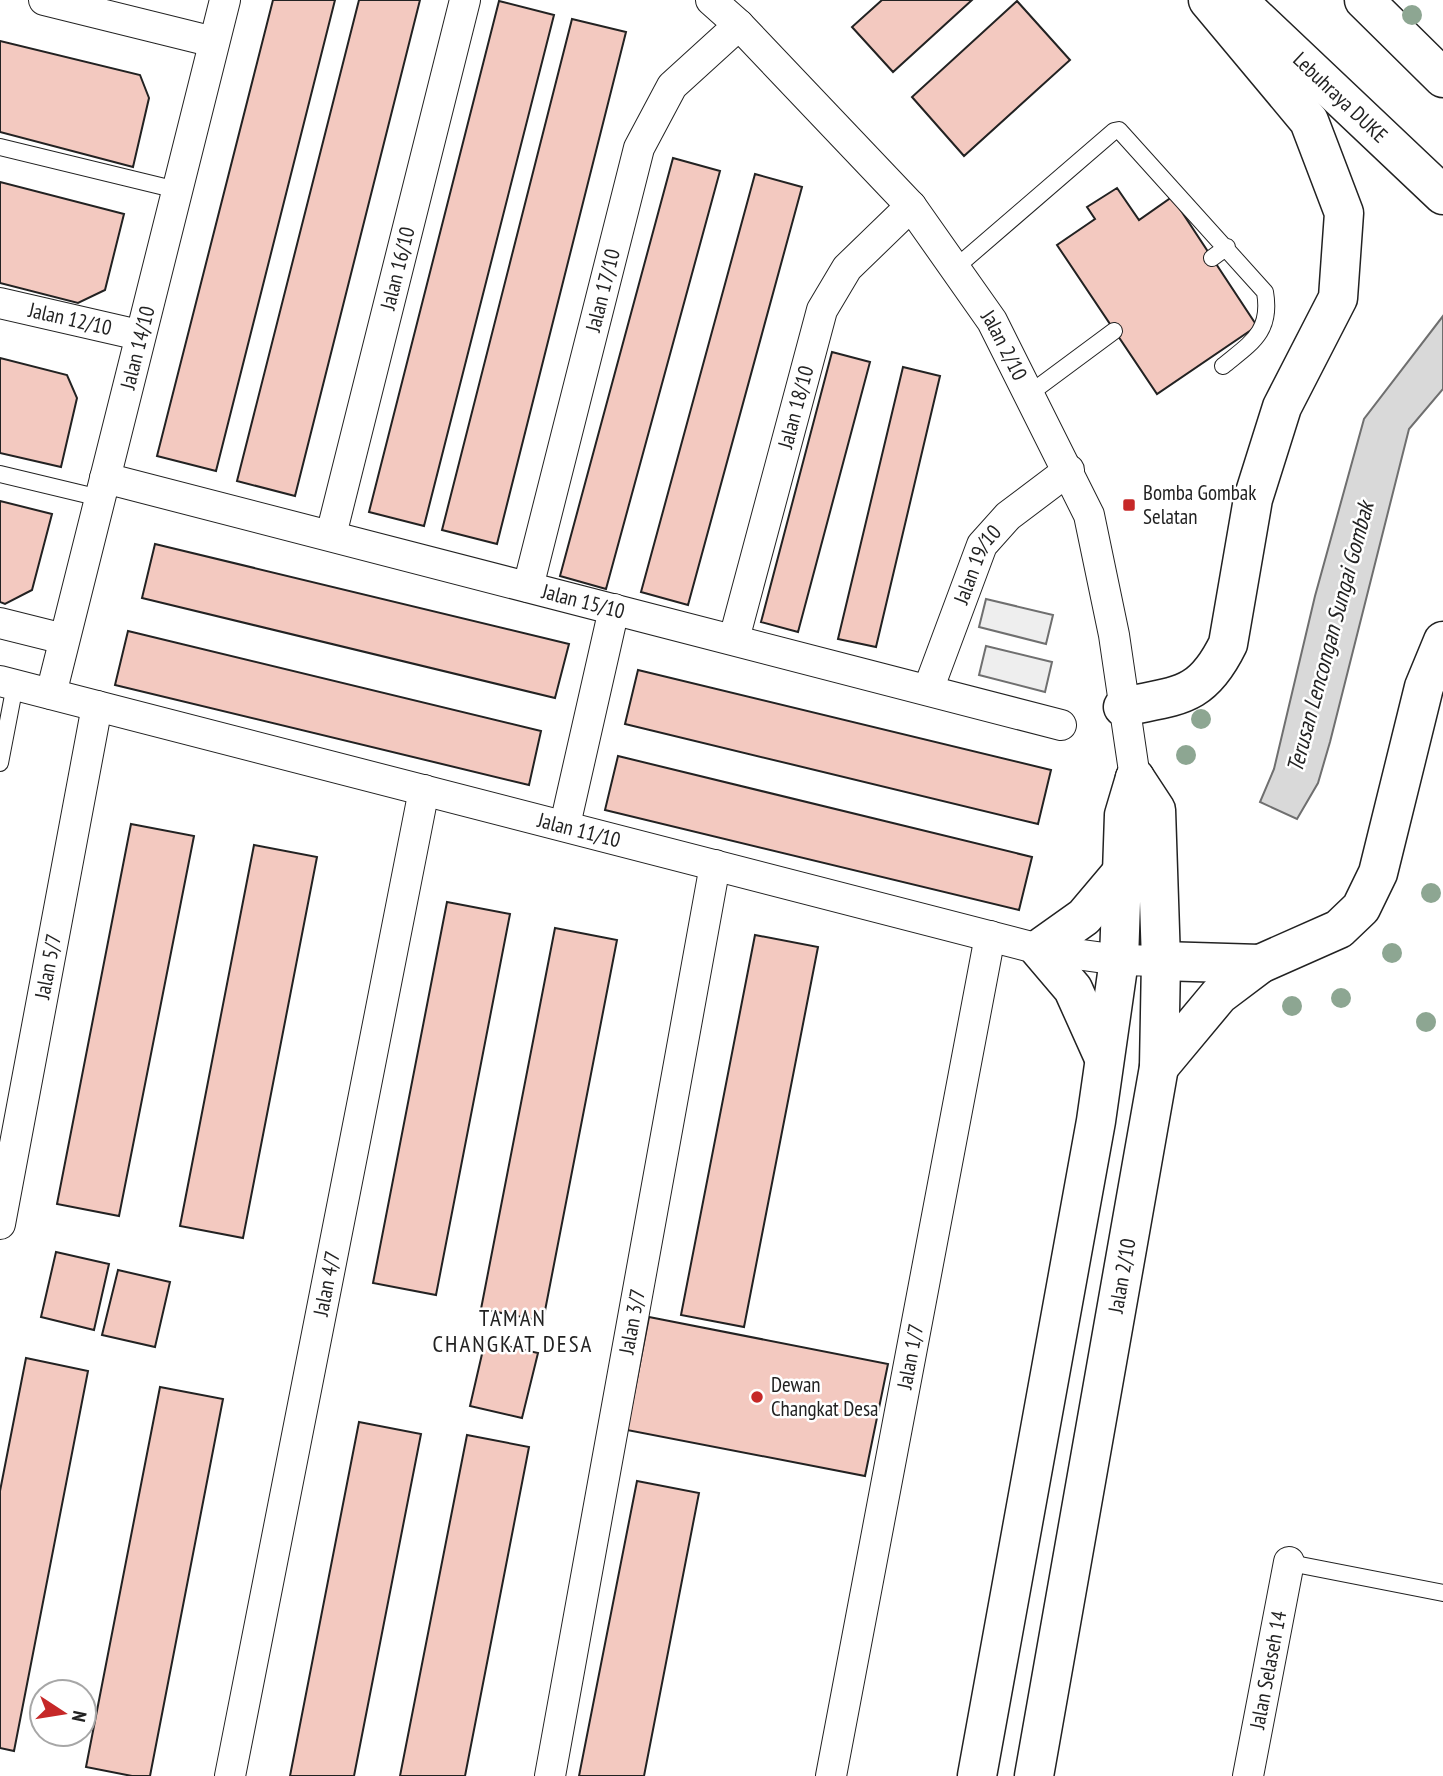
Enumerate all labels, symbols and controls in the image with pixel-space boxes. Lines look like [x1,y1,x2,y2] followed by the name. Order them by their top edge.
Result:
[1288,46,1393,148] street label: Lebuhraya DUKE
[374,224,421,313] street label: Jalan 16/10
[579,246,626,335] street label: Jalan 17/10
[25,296,114,341] street label: Jalan 12/10
[114,303,161,393] street label: Jalan 14/10
[975,304,1033,385] street label: Jalan 2/10
[771,363,819,452] street label: Jalan 18/10
[1143,479,1256,530] place label: Bomba Gombak Selatan
[1279,495,1380,775] water label: Terusan Lencongan Sungai Gombak
[1121,497,1137,513] marker: Bomba Gombak Selatan
[947,519,1007,609] street label: Jalan 19/10
[538,577,628,625] street label: Jalan 15/10
[534,806,623,853] street label: Jalan 11/10
[28,932,67,1002] street label: Jalan 5/7
[1102,1236,1142,1316] street label: Jalan 2/10
[307,1249,346,1319] street label: Jalan 4/7
[613,1287,651,1357] street label: Jalan 3/7
[433,1303,593,1358] district label: TAMAN CHANGKAT DESA
[890,1322,929,1392] street label: Jalan 1/7
[771,1371,879,1422] place label: Dewan Changkat Desa
[749,1389,765,1405] marker: Dewan Changkat Desa
[1243,1608,1292,1732] street label: Jalan Selaseh 14
[28,1678,98,1748] north arrow
[67,1709,92,1724] text: N

